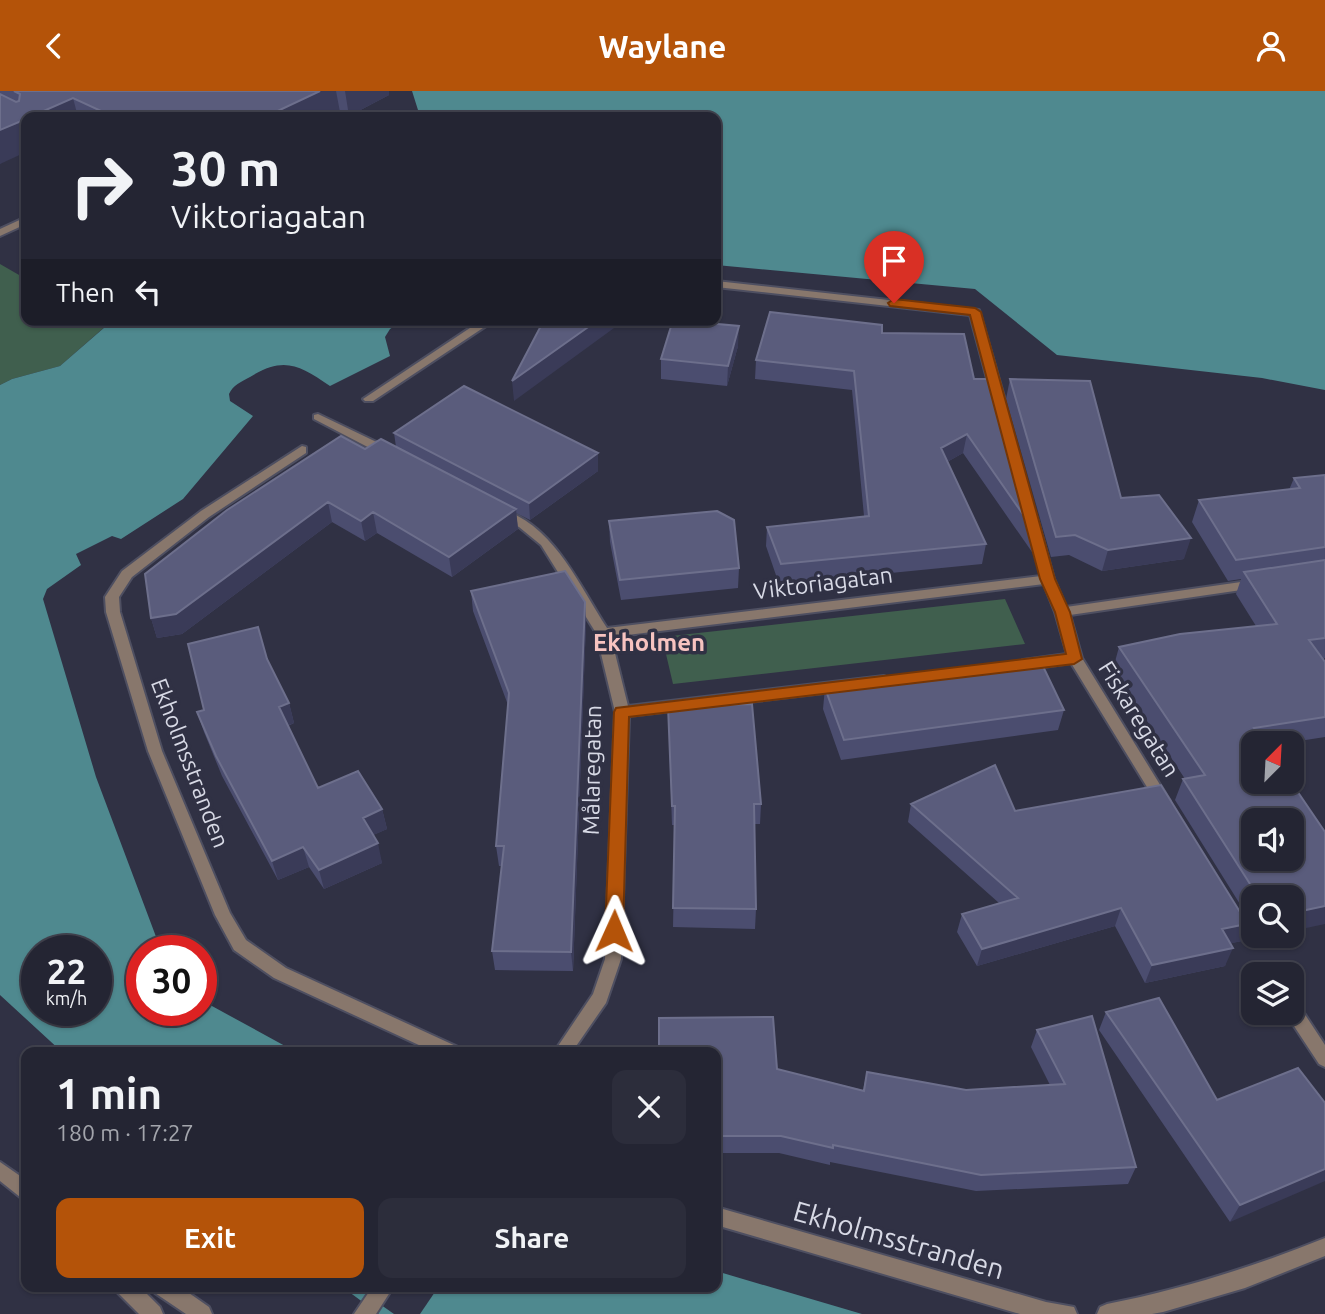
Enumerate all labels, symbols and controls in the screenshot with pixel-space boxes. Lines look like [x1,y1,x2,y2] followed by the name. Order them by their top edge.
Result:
[35,27,73,65] icon: back
[1252,27,1290,65] icon: person
[599,28,726,64] text: Waylane
[56,140,147,231] icon: right
[171,140,280,195] text: 30 m
[171,198,366,234] text: Viktoriagatan
[864,231,924,303] pin
[875,242,913,280] icon: arrive
[129,273,167,311] icon: left
[56,278,115,307] text: Then
[752,562,894,603] street label: Viktoriagatan
[593,629,705,656] district label: Ekholmen
[1094,656,1185,781] street label: Fiskaregatan
[147,675,234,851] street label: Ekholmsstranden
[578,705,605,835] street label: Målaregatan
[1241,731,1304,795] north arrow
[1241,731,1304,1025] map controls
[1241,808,1304,871] button: sound
[1241,885,1304,948] button: search
[577,894,651,968] position arrow
[126,935,217,1026] speed limit sign: 30
[47,951,86,991] text: 22
[1241,962,1304,1025] button: layers
[46,988,87,1008] text: km/h
[56,1070,162,1117] text: 1 min
[612,1070,686,1144] button: close
[56,1120,194,1145] text: 180 m · 17:27
[790,1195,1008,1284] street label: Ekholmsstranden
[56,1198,364,1278] button: Exit
[378,1198,686,1278] button: Share

